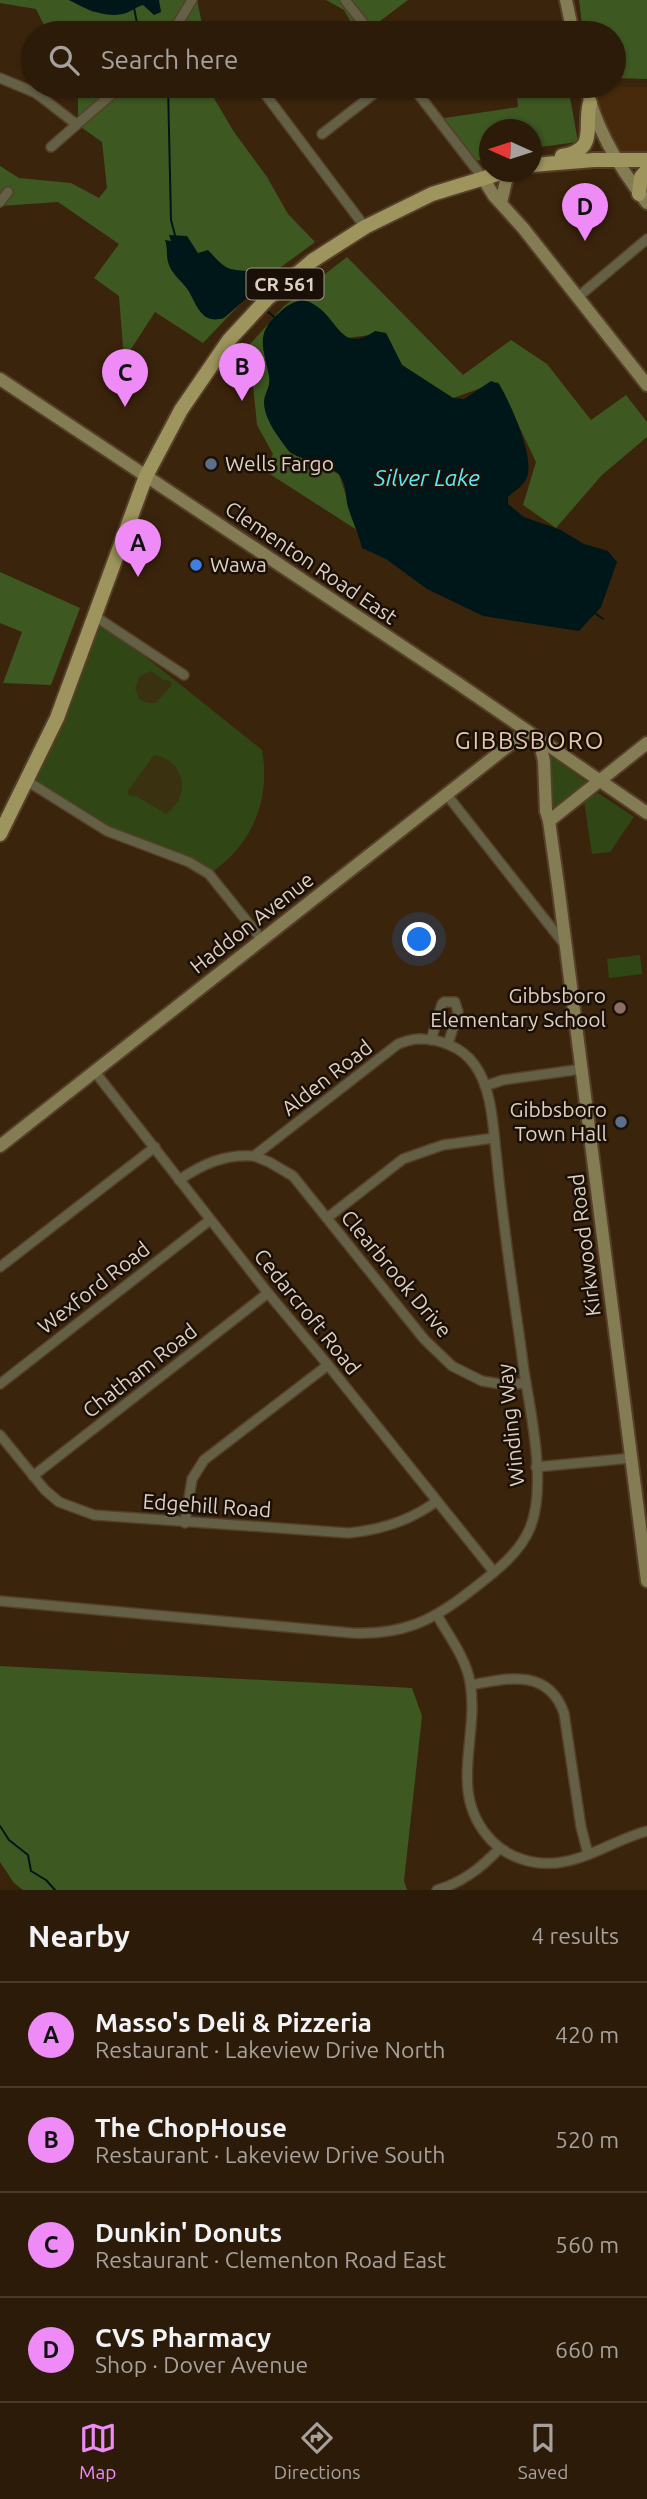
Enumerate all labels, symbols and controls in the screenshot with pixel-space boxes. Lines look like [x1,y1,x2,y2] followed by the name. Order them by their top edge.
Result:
[21,21,626,98] search box
[45,41,83,79] icon: search
[101,45,238,74] text: Search here
[479,119,542,182] north arrow
[562,183,608,241] pin: D
[246,268,324,300] road number: CR 561
[219,343,265,401] pin: B
[102,349,148,407] pin: C
[225,451,334,475] place label: Wells Fargo
[203,456,219,472] marker: Wells Fargo
[373,465,480,490] water label: Silver Lake
[221,496,402,629] street label: Clementon Road East
[115,519,161,577] pin: A
[210,552,267,576] place label: Wawa
[188,557,204,573] marker: Wawa
[455,727,605,754] district label: GIBBSBORO
[185,867,318,978] street label: Haddon Avenue
[402,922,436,956] your location
[430,983,606,1031] place label: Gibbsboro Elementary School
[612,1000,628,1016] marker: Gibbsboro Elementary School
[276,1034,376,1120] street label: Alden Road
[509,1097,607,1145] place label: Gibbsboro Town Hall
[613,1114,629,1130] marker: Gibbsboro Town Hall
[563,1173,605,1318] street label: Kirkwood Road
[337,1205,457,1342] street label: Clearbrook Drive
[33,1236,154,1338] street label: Wexford Road
[250,1244,366,1379] street label: Cedarcroft Road
[78,1318,201,1422] street label: Chatham Road
[492,1363,528,1488] street label: Winding Way
[142,1489,272,1521] street label: Edgehill Road
[28,1919,130,1953] text: Nearby
[531,1923,619,1948] text: 4 results
[95,2008,372,2037] text: Masso's Deli & Pizzeria
[43,2022,59,2047] text: A
[555,2022,619,2047] text: 420 m
[95,2037,445,2062] text: Restaurant · Lakeview Drive North
[95,2113,287,2142] text: The ChopHouse
[43,2127,59,2152] text: B
[555,2127,619,2152] text: 520 m
[95,2142,445,2167] text: Restaurant · Lakeview Drive South
[95,2218,282,2247] text: Dunkin' Donuts
[44,2232,58,2257] text: C
[555,2232,619,2257] text: 560 m
[95,2247,446,2272] text: Restaurant · Clementon Road East
[95,2323,271,2352] text: CVS Pharmacy
[43,2337,59,2362] text: D
[555,2337,619,2362] text: 660 m
[95,2352,308,2377] text: Shop · Dover Avenue
[79,2419,117,2483] tab: Map
[274,2419,361,2483] tab: Directions
[518,2419,568,2483] tab: Saved

